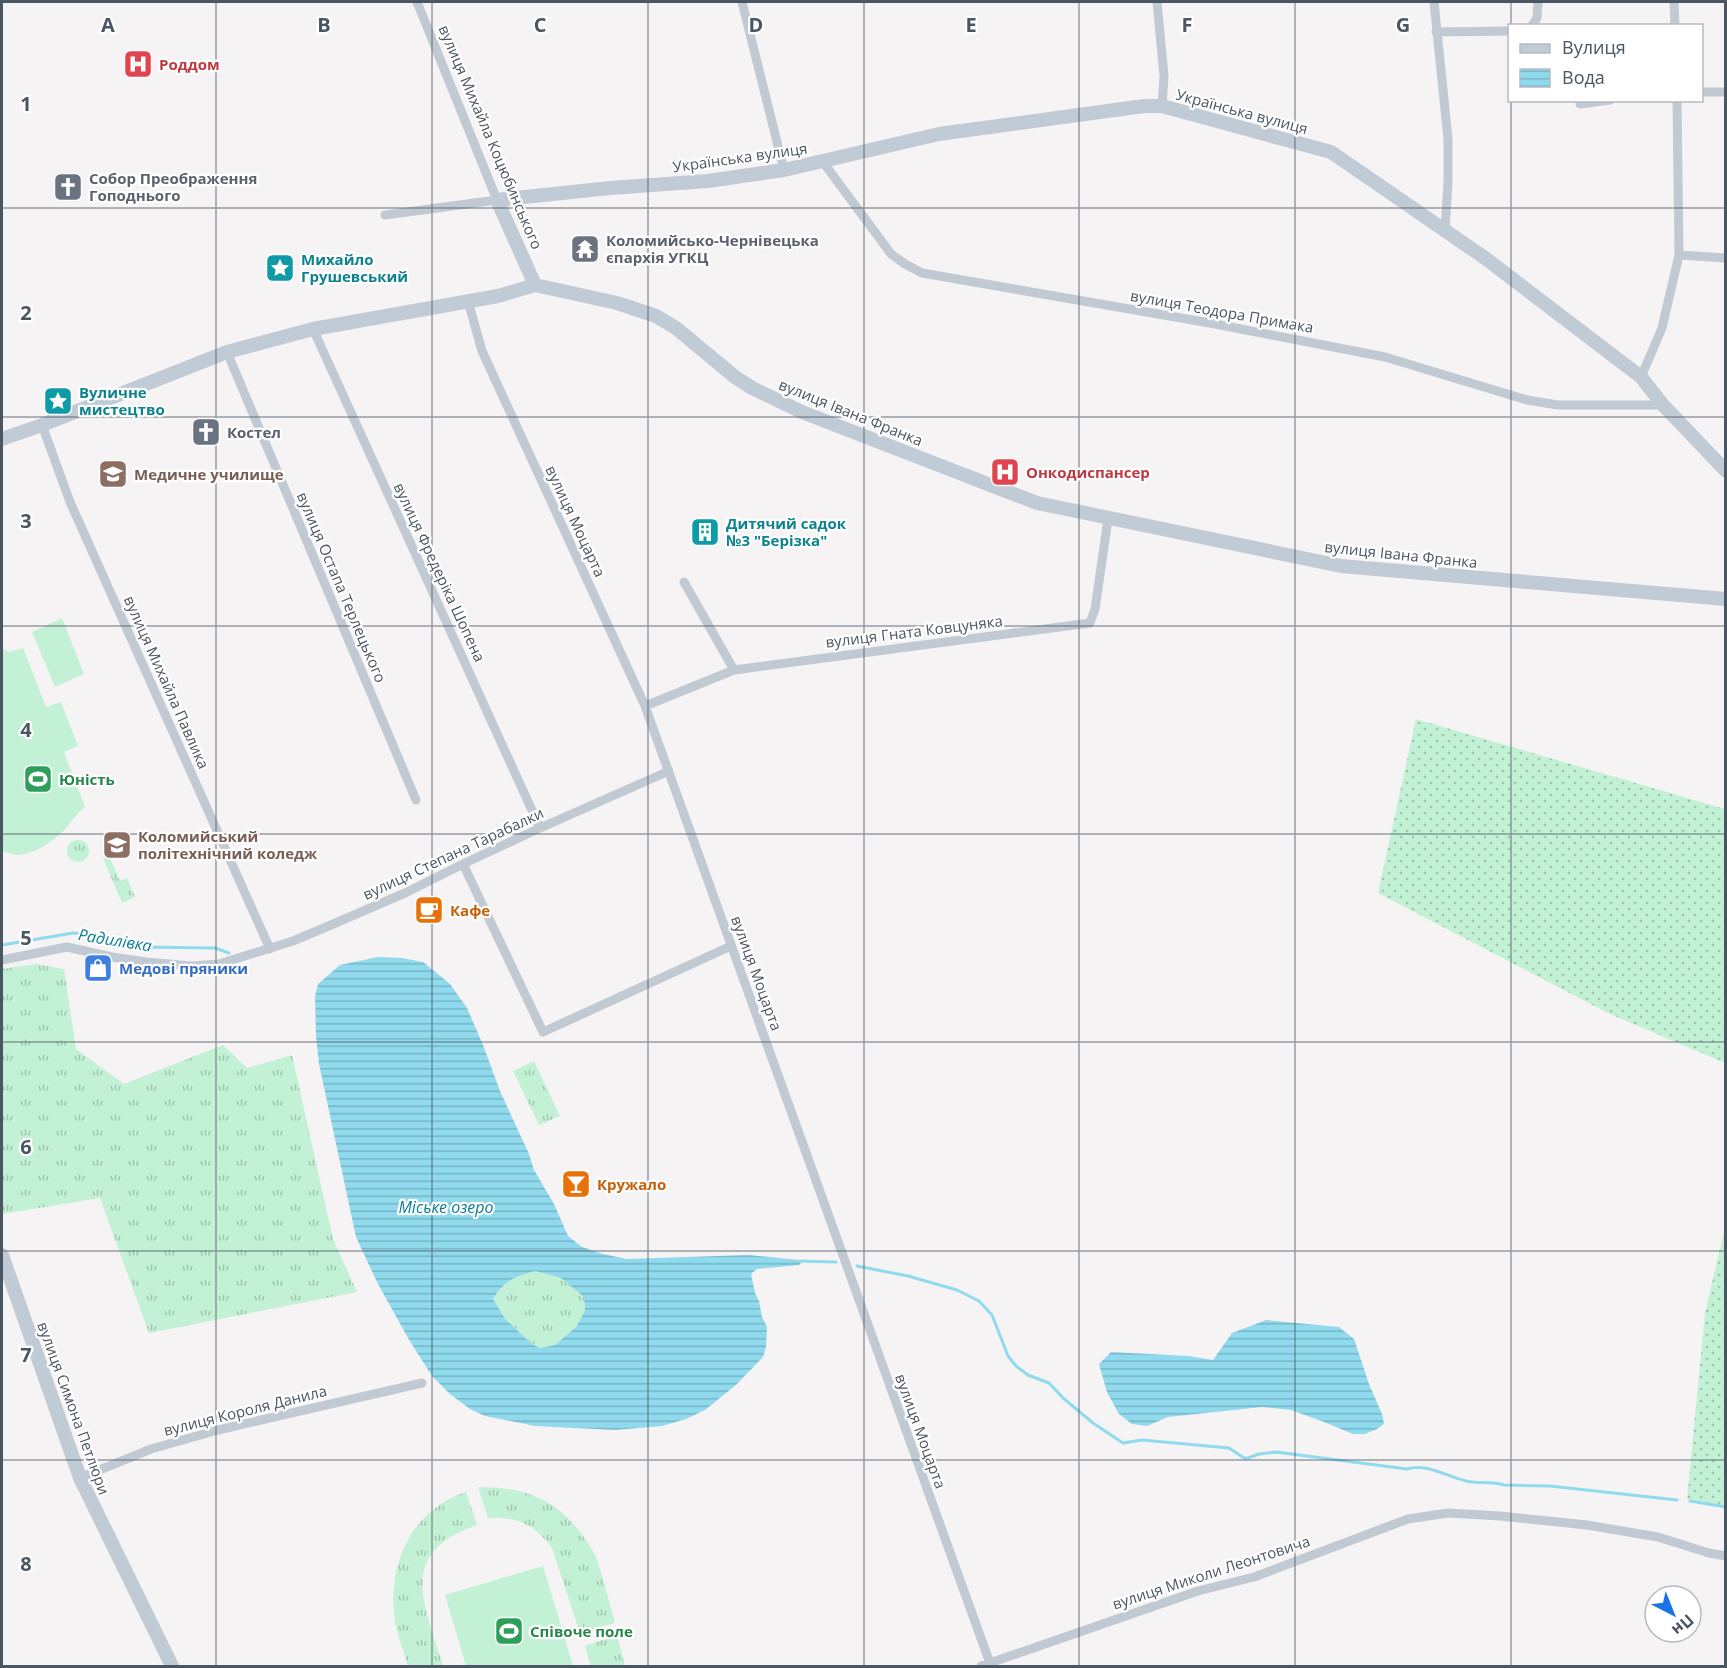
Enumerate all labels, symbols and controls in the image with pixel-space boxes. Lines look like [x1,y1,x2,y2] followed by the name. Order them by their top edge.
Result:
[101,11,115,38] text: A
[317,11,331,38] text: B
[534,11,547,38] text: C
[749,11,763,38] text: D
[965,11,977,38] text: E
[1182,11,1192,38] text: F
[1396,11,1410,38] text: G
[435,22,547,252] street label: вулиця Михайла Коцюбинського
[1508,24,1703,102] legend
[1562,35,1626,59] text: Вулиця
[122,48,154,80] hospital icon: Роддом
[159,54,220,74] place label: Роддом
[1562,65,1605,89] text: Вода
[1174,84,1310,138] street label: Українська вулиця
[20,90,32,117] text: 1
[671,138,809,176] street label: Українська вулиця
[89,168,257,205] place label: Собор Преображення Гоподнього
[52,171,84,203] church icon: Собор Преображення Гоподнього
[606,230,819,267] place label: Коломийсько-Чернівецька єпархія УГКЦ
[569,233,601,265] temple icon: Коломийсько-Чернівецька єпархія УГКЦ
[301,249,408,286] place label: Михайло Грушевський
[264,252,296,284] place icon: Михайло Грушевський
[1129,285,1315,337] street label: вулиця Теодора Примака
[20,299,32,326] text: 2
[776,374,926,450] street label: вулиця Івана Франка
[79,382,165,419] place label: Вуличне мистецтво
[42,385,74,417] place icon: Вуличне мистецтво
[190,416,222,448] church icon: Костел
[227,422,281,442] place label: Костел
[989,456,1021,488] hospital icon: Онкодиспансер
[97,458,129,490] school or university icon: Медичне училище
[541,462,611,580] street label: вулиця Моцарта
[1026,462,1150,482] place label: Онкодиспансер
[134,464,284,484] place label: Медичне училище
[390,479,490,665] street label: вулиця Фредеріка Шопена
[293,489,391,685] street label: вулиця Остапа Терлецького
[20,507,32,534] text: 3
[726,513,847,550] place label: Дитячий садок №3 "Берізка"
[689,516,721,548] building icon: Дитячий садок №3 "Берізка"
[1324,536,1478,572] street label: вулиця Івана Франка
[120,592,214,772] street label: вулиця Михайла Павлика
[824,610,1004,652] street label: вулиця Гната Ковцуняка
[20,716,32,743] text: 4
[22,763,54,795] sports icon: Юність
[59,769,115,789] place label: Юність
[359,802,547,904] street label: вулиця Степана Тарабалки
[138,826,318,863] place label: Коломийський політехнічний коледж
[101,829,133,861] school or university icon: Коломийський політехнічний коледж
[413,894,445,926] cafe icon: Кафе
[450,900,490,920] place label: Кафе
[727,913,787,1033] street label: вулиця Моцарта
[77,923,153,957] water label: Радилівка
[20,924,32,951] text: 5
[82,952,114,984] shop icon: Медові пряники
[119,958,248,978] place label: Медові пряники
[20,1133,32,1160] text: 6
[560,1168,592,1200] bar icon: Кружало
[597,1174,666,1194] place label: Кружало
[398,1196,494,1218] water label: Міське озеро
[33,1319,115,1497] street label: вулиця Симона Петлюри
[20,1341,32,1368] text: 7
[891,1371,951,1491] street label: вулиця Моцарта
[161,1380,329,1440] street label: вулиця Короля Данила
[1110,1531,1312,1613] street label: вулиця Миколи Леонтовича
[20,1550,32,1577] text: 8
[1643,1584,1703,1644] north arrow
[1667,1609,1699,1641] text: Пн
[493,1615,525,1647] sports icon: Співоче поле
[530,1621,633,1641] place label: Співоче поле

